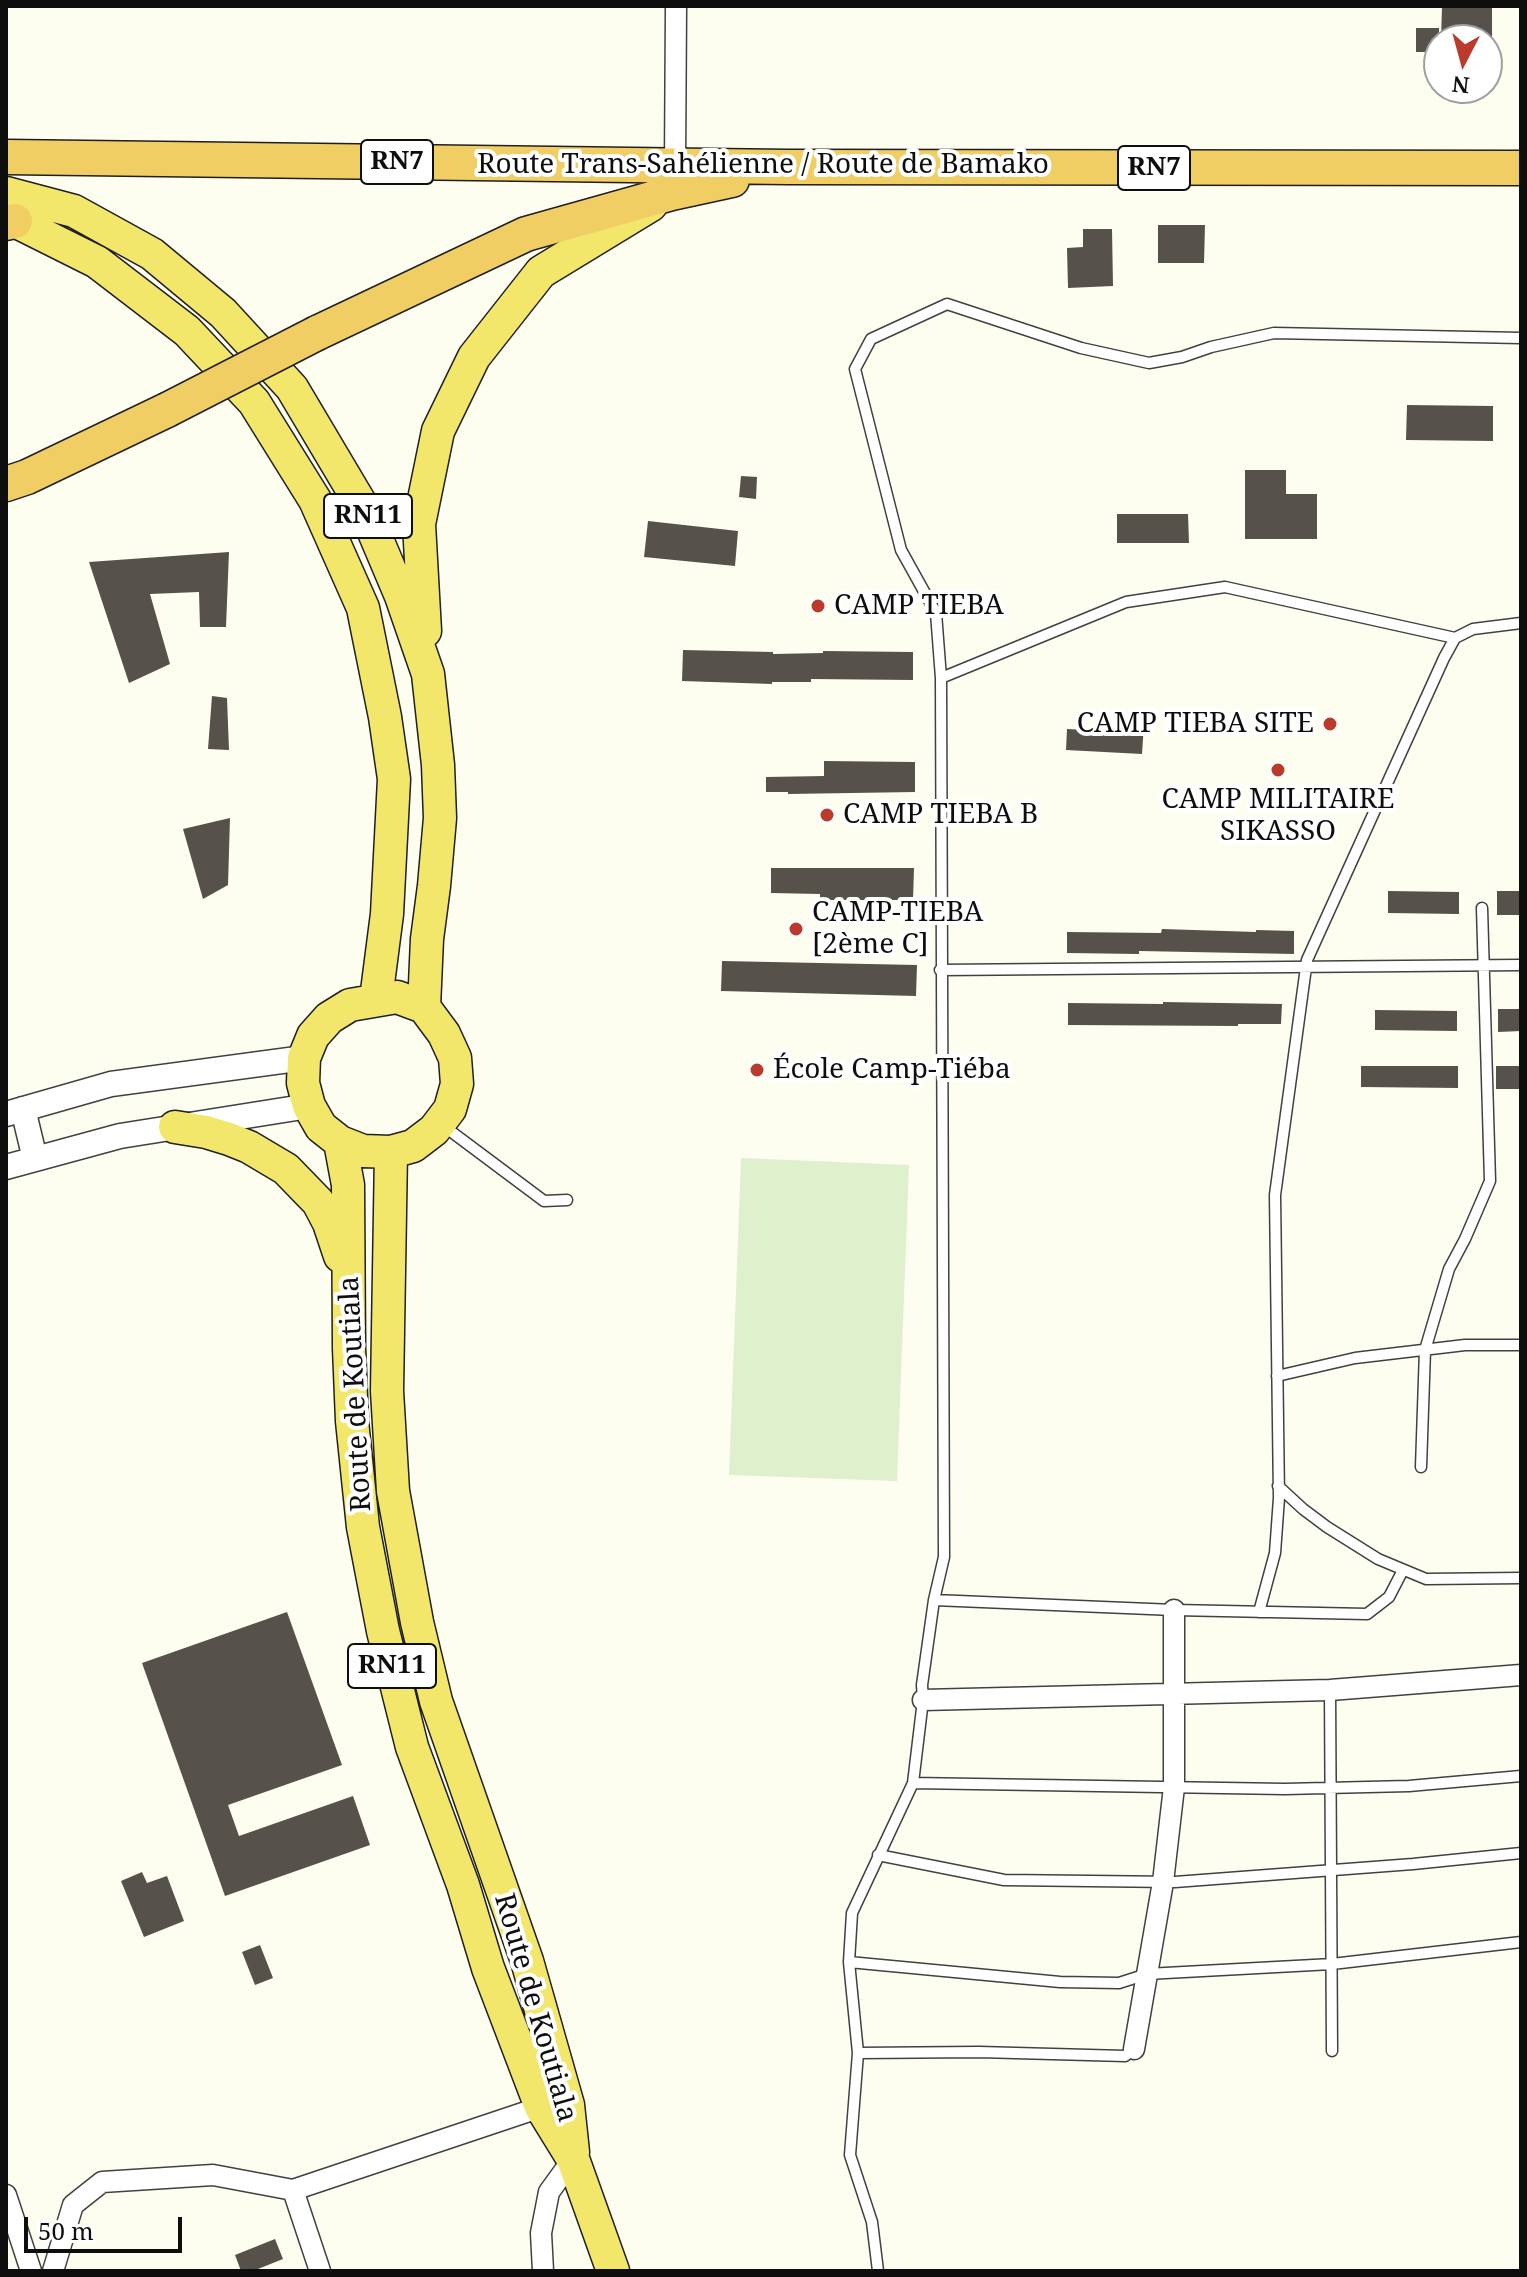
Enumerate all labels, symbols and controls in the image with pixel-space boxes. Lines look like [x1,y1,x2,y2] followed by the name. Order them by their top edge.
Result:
[1423,24,1503,104] north arrow
[1451,70,1471,102] text: N
[361,140,433,184] road number: RN7
[1118,146,1190,190] road number: RN7
[477,148,1049,182] street label: Route Trans-Sahélienne / Route de Bamako
[324,494,412,538] road number: RN11
[834,589,1004,623] place label: CAMP TIEBA
[809,597,827,615] marker: CAMP TIEBA
[1077,707,1314,741] place label: CAMP TIEBA SITE
[1321,715,1339,733] marker: CAMP TIEBA SITE
[1269,761,1287,779] marker: CAMP MILITAIRE SIKASSO
[1162,783,1394,849] place label: CAMP MILITAIRE SIKASSO
[843,798,1038,832] place label: CAMP TIEBA B
[818,806,836,824] marker: CAMP TIEBA B
[812,896,983,962] place label: CAMP-TIEBA [2ème C]
[787,920,805,938] marker: CAMP-TIEBA [2ème C]
[773,1053,1011,1087] place label: École Camp-Tiéba
[748,1061,766,1079] marker: École Camp-Tiéba
[333,1275,379,1513] street label: Route de Koutiala
[348,1644,436,1688] road number: RN11
[486,1890,584,2126] street label: Route de Koutiala
[28,2201,186,2251] scale bar
[38,2214,94,2247] text: 50 m

